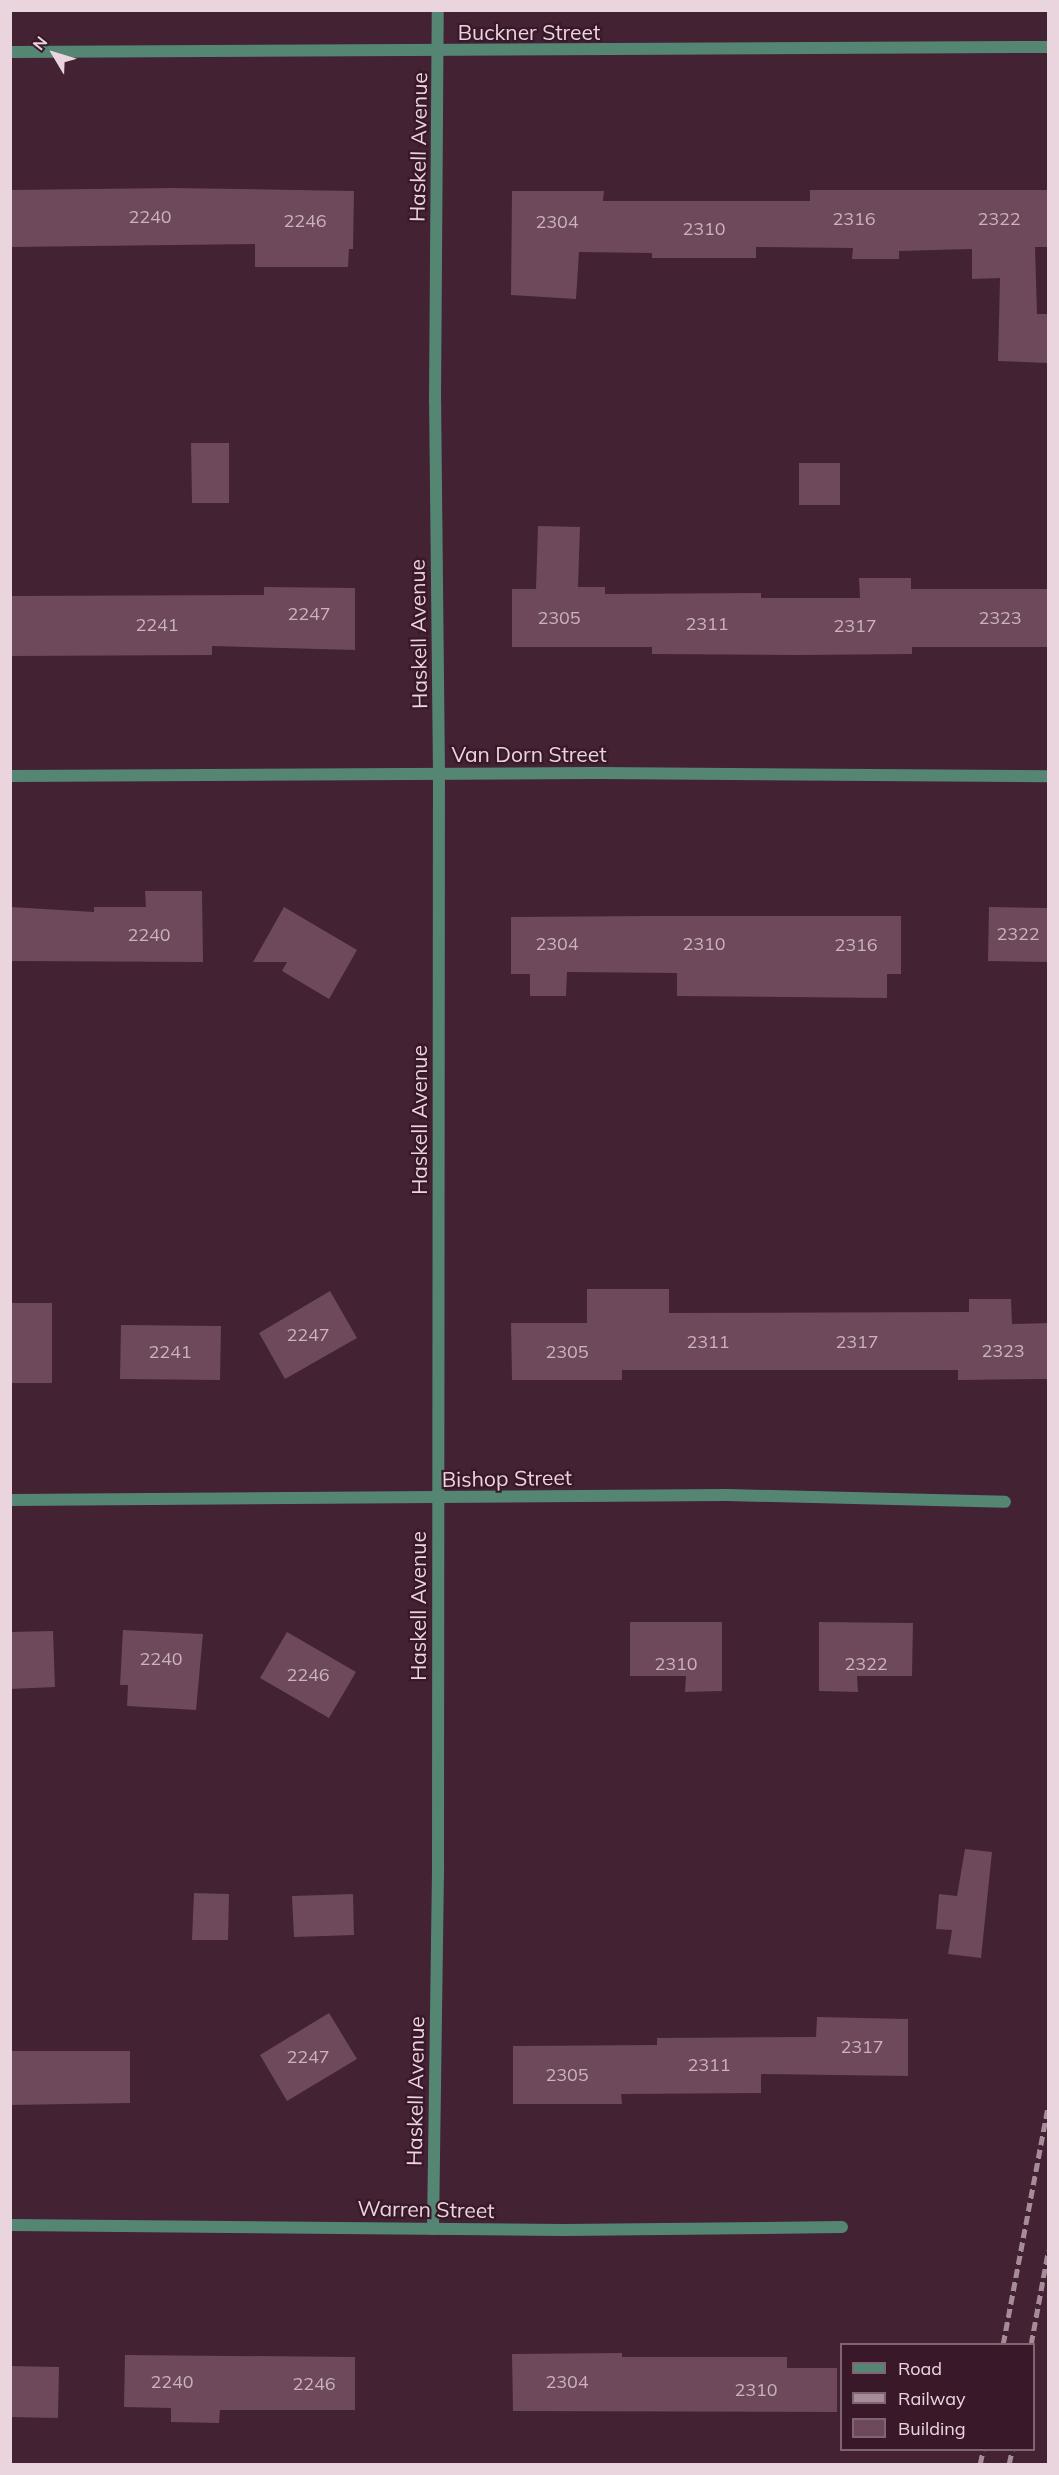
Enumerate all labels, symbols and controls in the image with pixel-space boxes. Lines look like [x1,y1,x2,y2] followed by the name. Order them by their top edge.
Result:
[458,19,600,45] street label: Buckner Street
[24,24,84,84] north arrow
[28,32,51,54] text: N
[404,72,432,222] street label: Haskell Avenue
[128,206,172,228] house number: 2240
[832,208,876,230] house number: 2316
[977,208,1021,230] house number: 2322
[283,210,327,232] house number: 2246
[535,211,579,233] house number: 2304
[682,218,726,240] house number: 2310
[404,559,432,709] street label: Haskell Avenue
[287,603,331,625] house number: 2247
[537,607,581,629] house number: 2305
[978,607,1022,629] house number: 2323
[685,613,729,635] house number: 2311
[135,614,179,636] house number: 2241
[833,615,877,637] house number: 2317
[451,741,607,767] street label: Van Dorn Street
[996,923,1040,945] house number: 2322
[127,924,171,946] house number: 2240
[535,933,579,955] house number: 2304
[682,933,726,955] house number: 2310
[834,934,878,956] house number: 2316
[406,1045,432,1195] street label: Haskell Avenue
[286,1324,330,1346] house number: 2247
[686,1331,730,1353] house number: 2311
[835,1331,879,1353] house number: 2317
[981,1340,1025,1362] house number: 2323
[148,1341,192,1363] house number: 2241
[545,1341,589,1363] house number: 2305
[442,1464,572,1492] street label: Bishop Street
[405,1531,431,1681] street label: Haskell Avenue
[139,1648,183,1670] house number: 2240
[654,1653,698,1675] house number: 2310
[844,1653,888,1675] house number: 2322
[286,1664,330,1686] house number: 2246
[401,2016,429,2166] street label: Haskell Avenue
[840,2036,884,2058] house number: 2317
[286,2046,330,2068] house number: 2247
[687,2054,731,2076] house number: 2311
[545,2064,589,2086] house number: 2305
[357,2195,495,2223] street label: Warren Street
[840,2343,1035,2451] legend
[898,2357,942,2380] text: Road
[150,2371,194,2393] house number: 2240
[545,2371,589,2393] house number: 2304
[292,2373,336,2395] house number: 2246
[734,2379,778,2401] house number: 2310
[898,2387,966,2410] text: Railway
[898,2417,966,2440] text: Building

